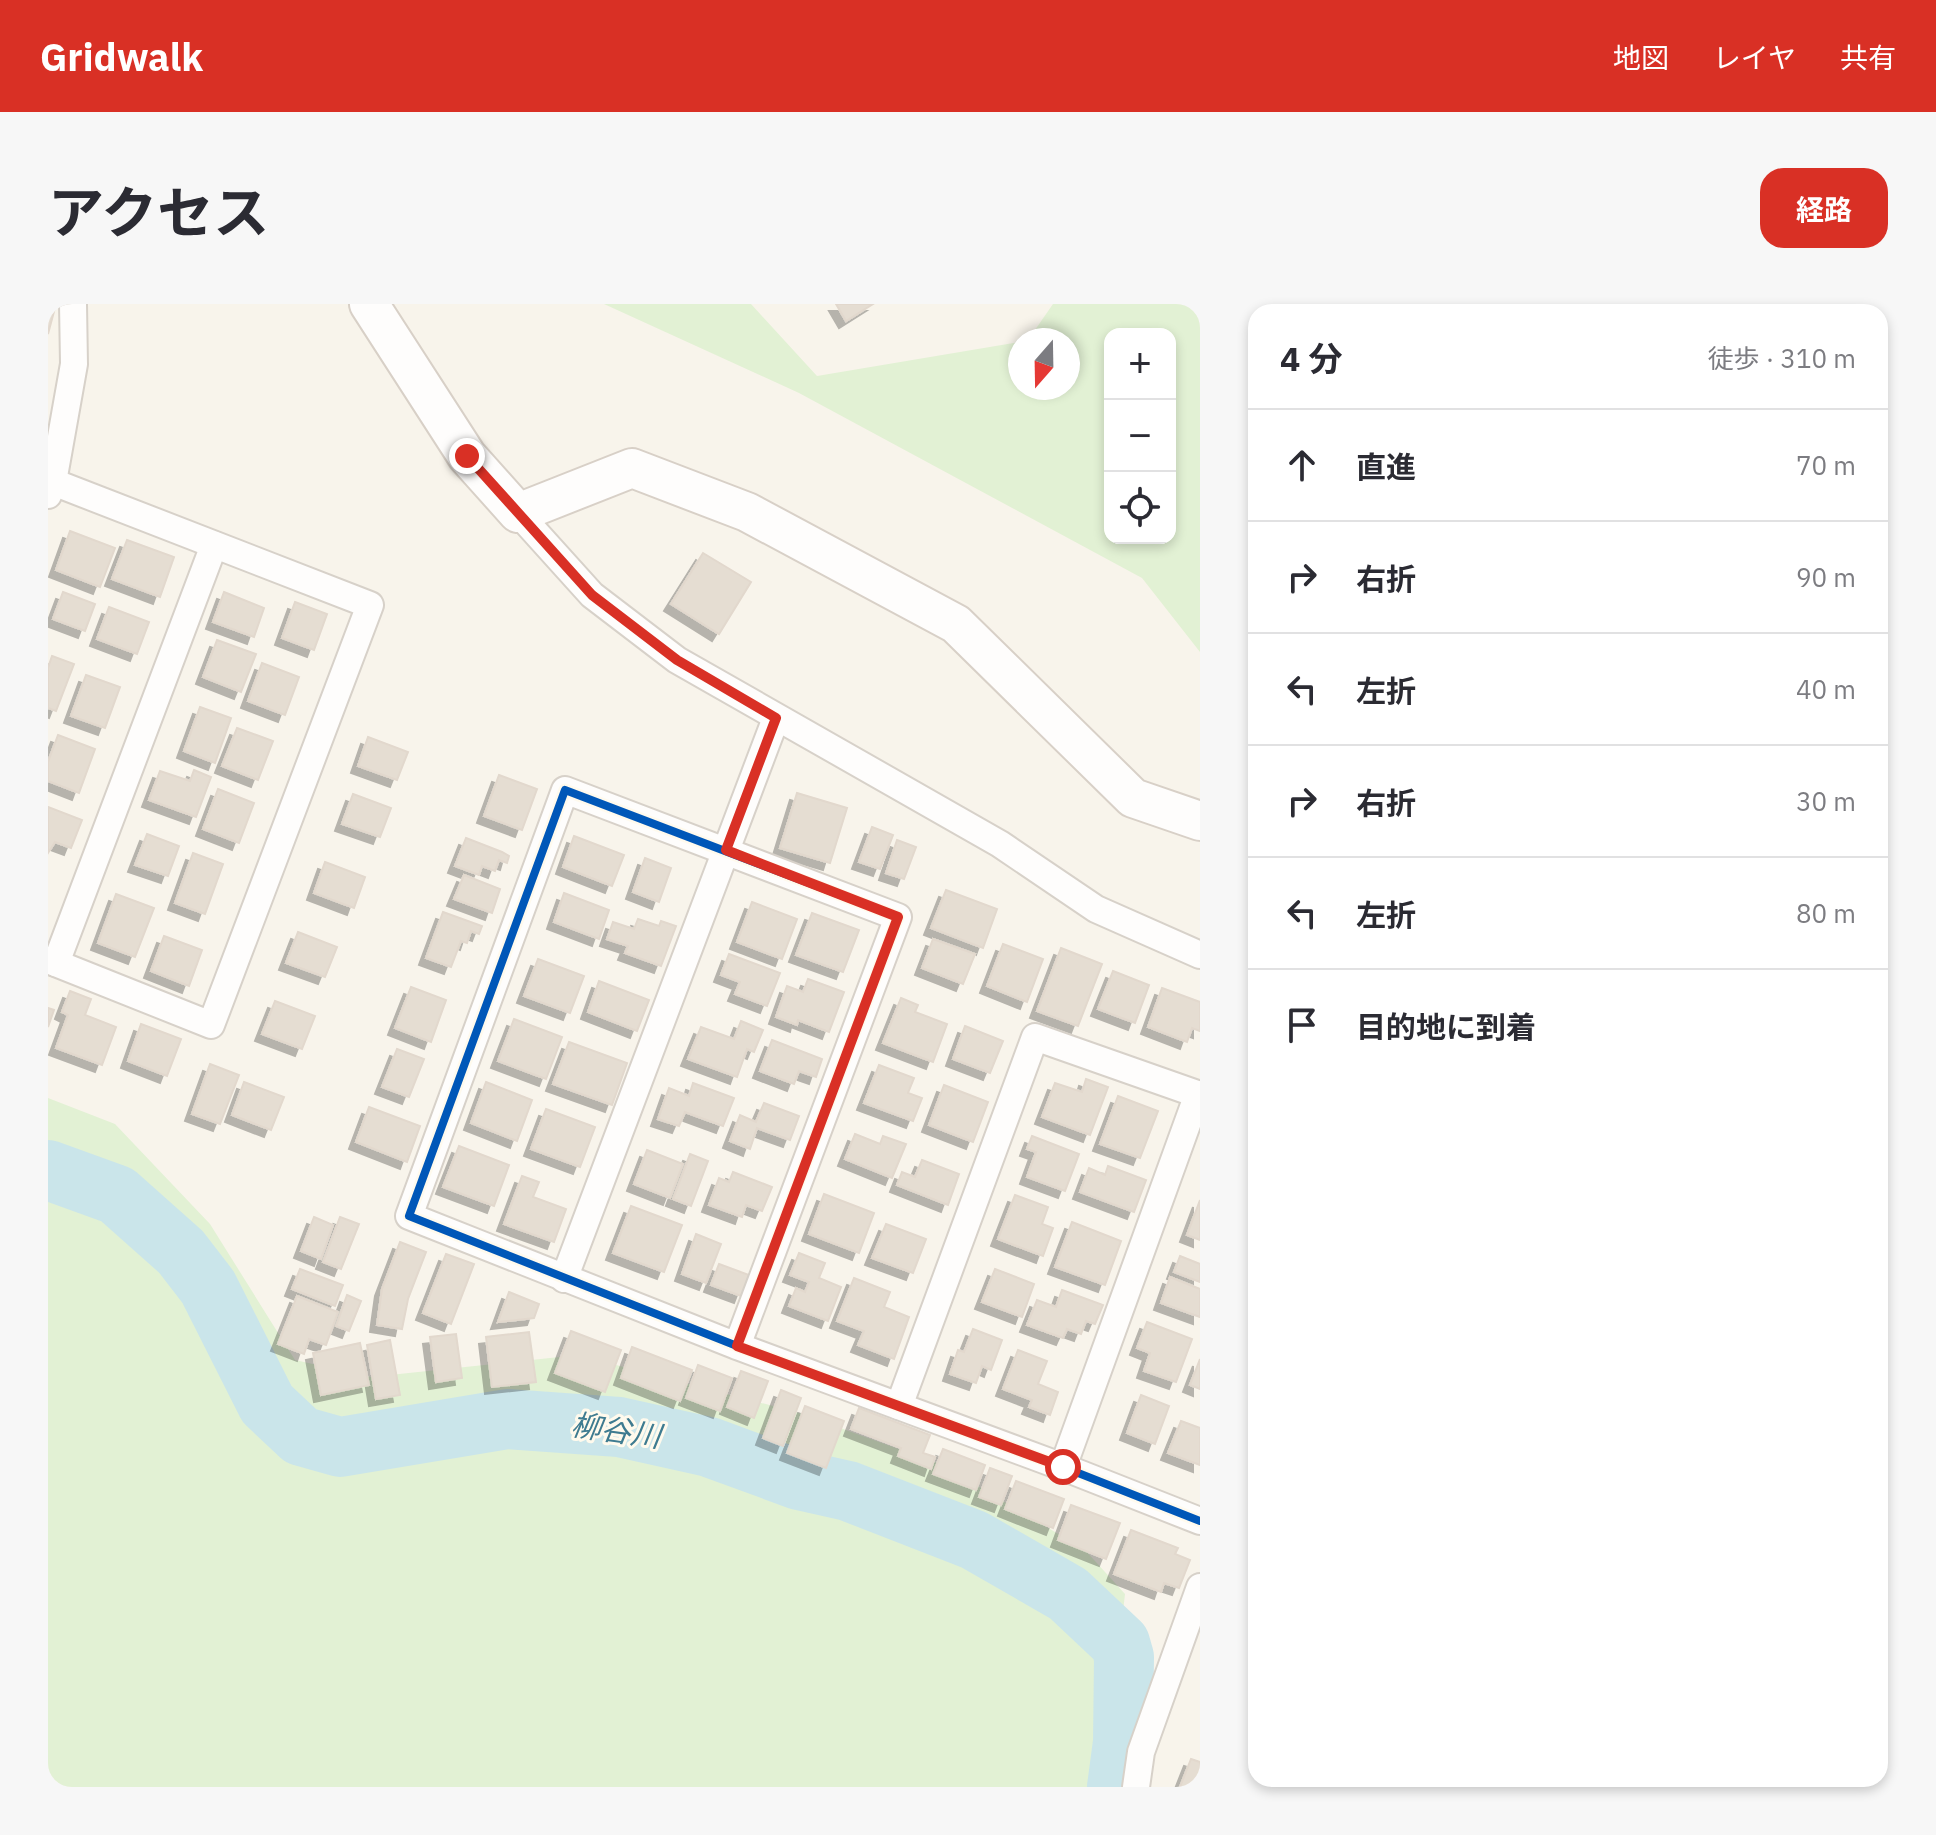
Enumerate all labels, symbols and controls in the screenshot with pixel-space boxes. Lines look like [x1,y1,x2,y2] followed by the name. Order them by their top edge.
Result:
[40,32,203,81] text: Gridwalk
[1613,39,1669,76] text: 地図
[1713,39,1796,76] text: レイヤ
[1840,39,1896,76] text: 共有
[1760,168,1888,248] button: 経路
[48,176,269,248] text: アクセス
[1008,328,1080,400] north arrow
[1104,328,1176,544] map controls
[1104,328,1176,400] button: +
[1280,336,1342,380] text: 4 分
[1708,341,1856,375] text: 徒歩 · 310 m
[1104,400,1176,472] button: −
[449,438,485,474] route end
[1280,443,1324,487] icon: ahead
[1356,447,1416,486] text: 直進
[1796,448,1856,482] text: 70 m
[1104,472,1176,544] button: locate
[1280,555,1324,599] icon: right
[1356,559,1416,598] text: 右折
[1796,560,1856,594] text: 90 m
[1280,667,1324,711] icon: left
[1356,671,1416,710] text: 左折
[1796,672,1856,706] text: 40 m
[1280,779,1324,823] icon: right
[1356,783,1416,822] text: 右折
[1796,784,1856,818] text: 30 m
[1280,891,1324,935] icon: left
[1356,895,1416,934] text: 左折
[1796,896,1856,930] text: 80 m
[1280,1003,1324,1047] icon: arrive
[1356,1007,1536,1046] text: 目的地に到着
[569,1404,666,1456] water label: 柳谷川
[1045,1449,1081,1485] route start

